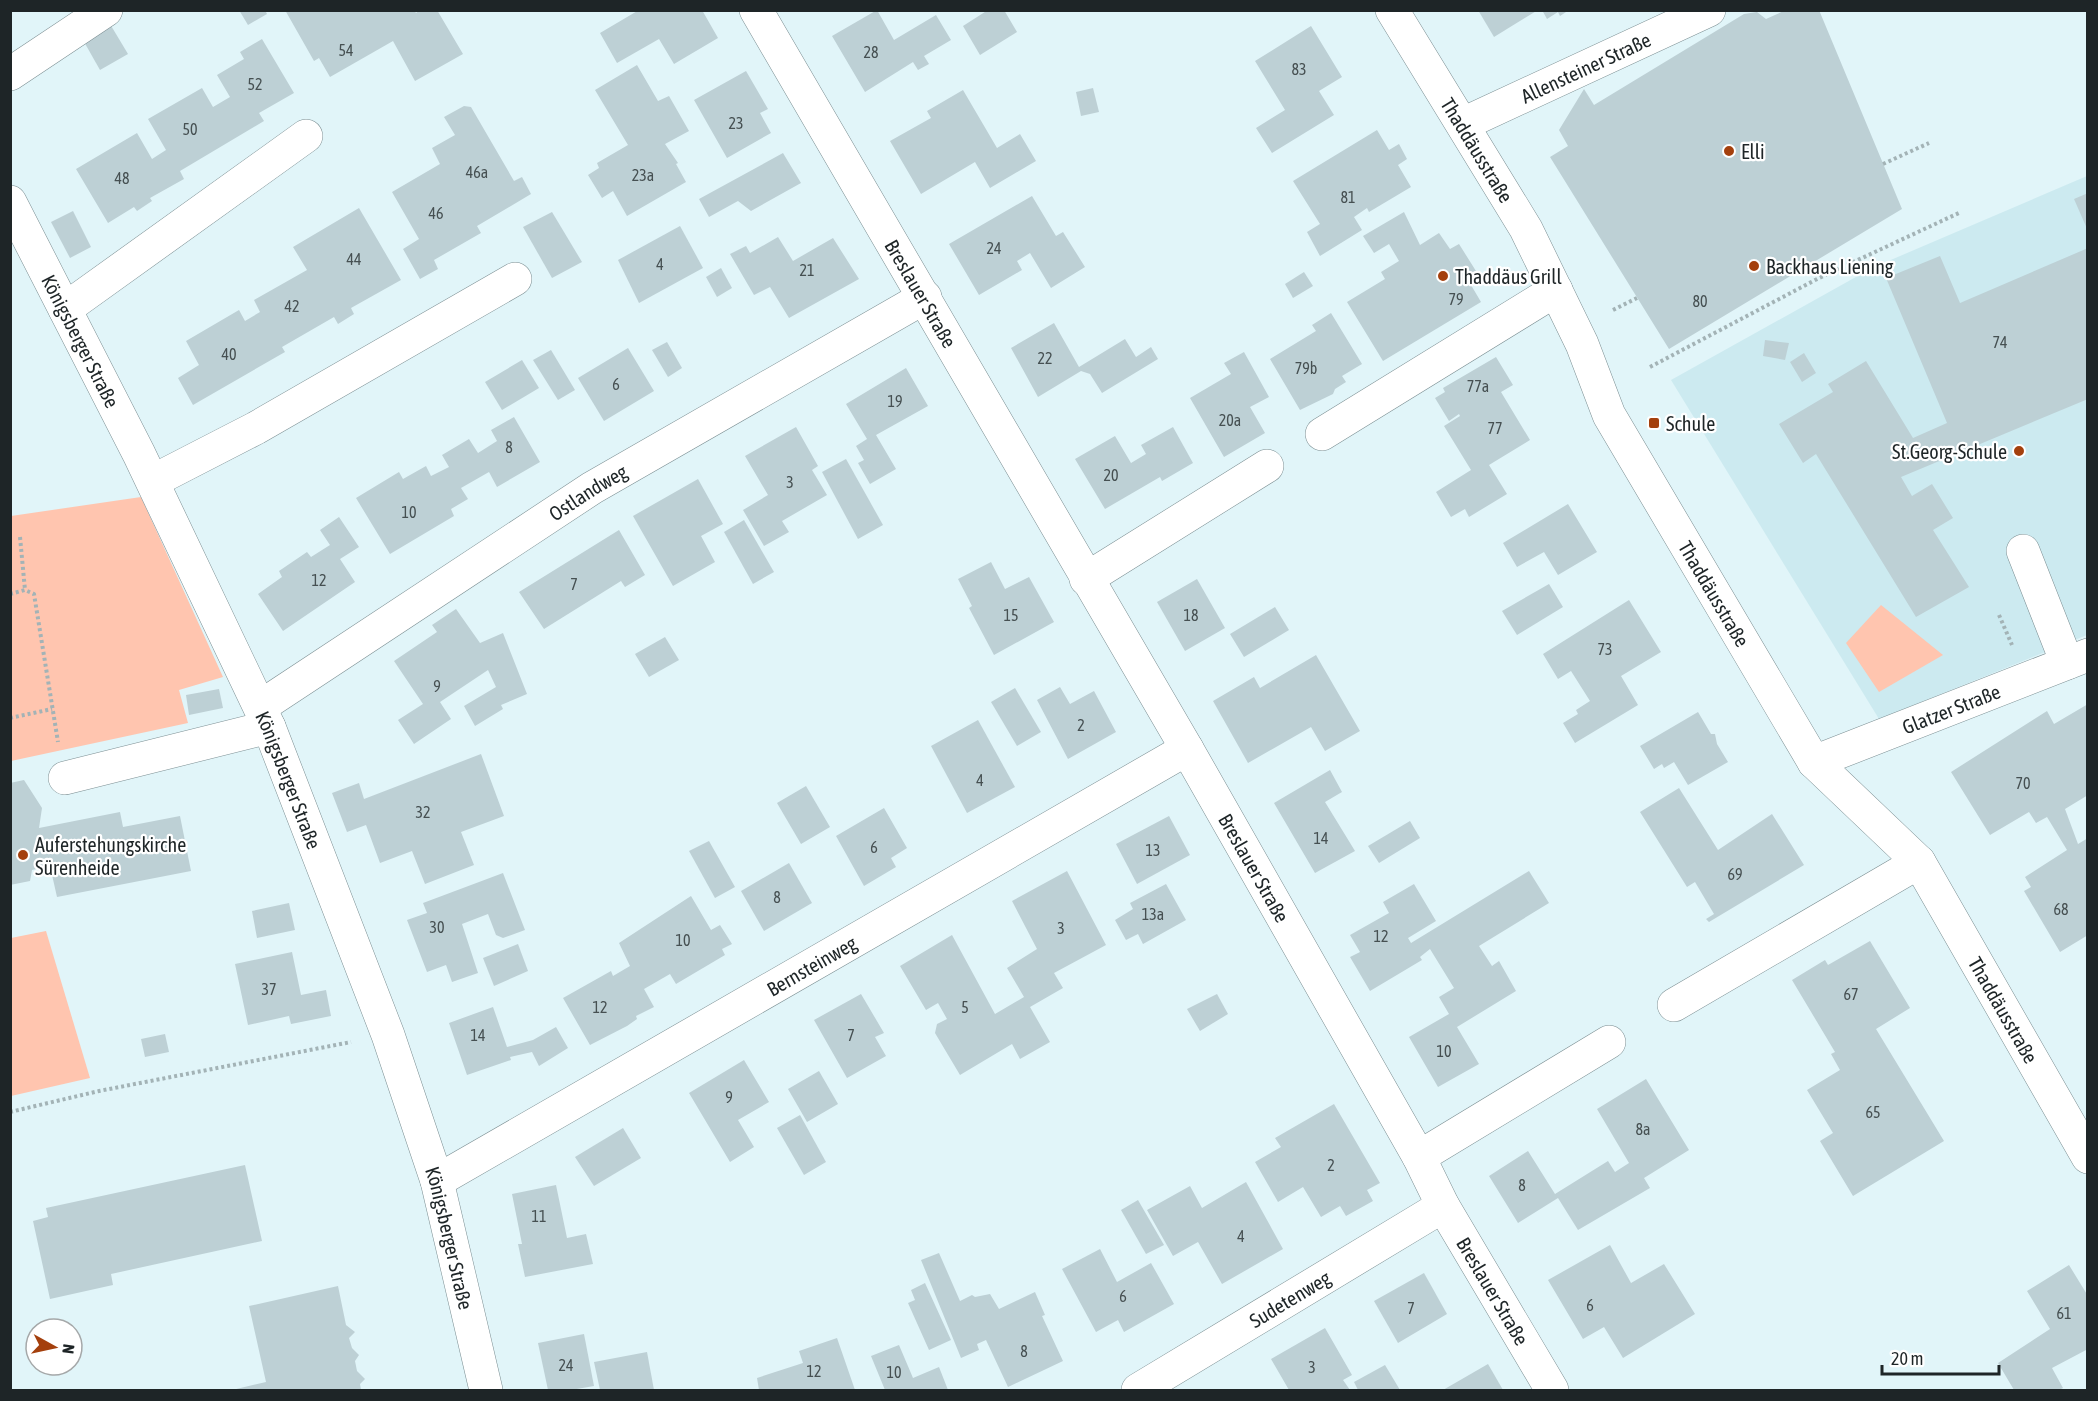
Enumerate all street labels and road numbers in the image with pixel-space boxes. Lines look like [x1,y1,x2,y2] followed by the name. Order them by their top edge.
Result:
[1517,27,1654,107] street label: Allensteiner Straße
[1437,93,1518,206] street label: Thaddäusstraße
[881,235,962,351] street label: Breslauer Straße
[38,271,125,411] street label: Königsberger Straße
[544,459,631,525] street label: Ostlandweg
[1674,537,1755,650] street label: Thaddäusstraße
[1899,679,2003,738] street label: Glatzer Straße
[252,707,326,852] street label: Königsberger Straße
[1215,809,1294,926] street label: Breslauer Straße
[762,930,861,1000] street label: Bernsteinweg
[1964,953,2043,1067] street label: Thaddäusstraße
[421,1163,478,1312] street label: Königsberger Straße
[1452,1233,1534,1349] street label: Breslauer Straße
[1245,1265,1335,1332] street label: Sudetenweg

